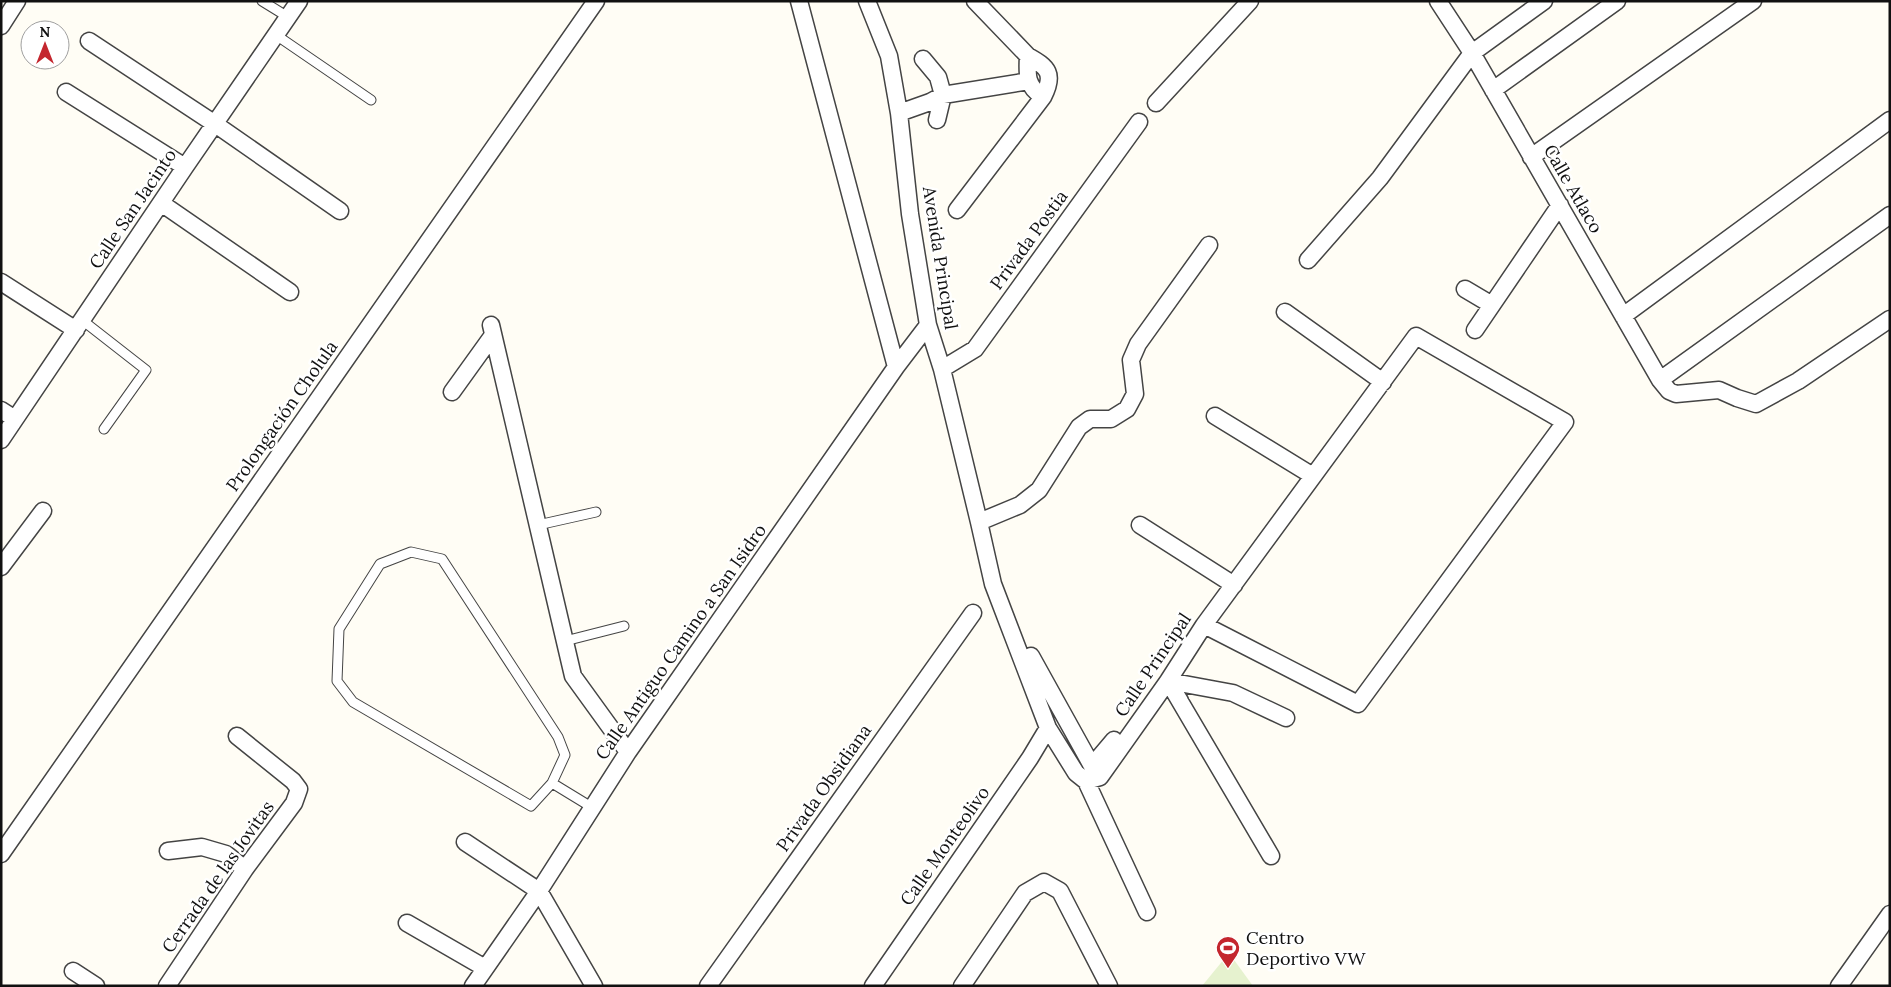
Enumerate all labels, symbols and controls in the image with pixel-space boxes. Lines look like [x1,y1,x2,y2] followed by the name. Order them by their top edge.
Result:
[20,20,70,70] north arrow
[40,23,51,41] text: N
[1539,140,1608,237] street label: Calle Atlaco
[84,144,181,273] street label: Calle San Jacinto
[918,184,963,331] street label: Avenida Principal
[985,185,1072,294] street label: Privada Postia
[221,336,342,496] street label: Prolongación Cholula
[590,519,771,764] street label: Calle Antiguo Camino a San Isidro
[1109,608,1196,721] street label: Calle Principal
[771,720,876,856] street label: Privada Obsidiana
[895,782,994,910] street label: Calle Monteolivo
[156,796,279,957] street label: Cerrada de las Jovitas
[1246,926,1366,970] place label: Centro Deportivo VW
[1215,935,1241,969] sports icon: Centro Deportivo VW

